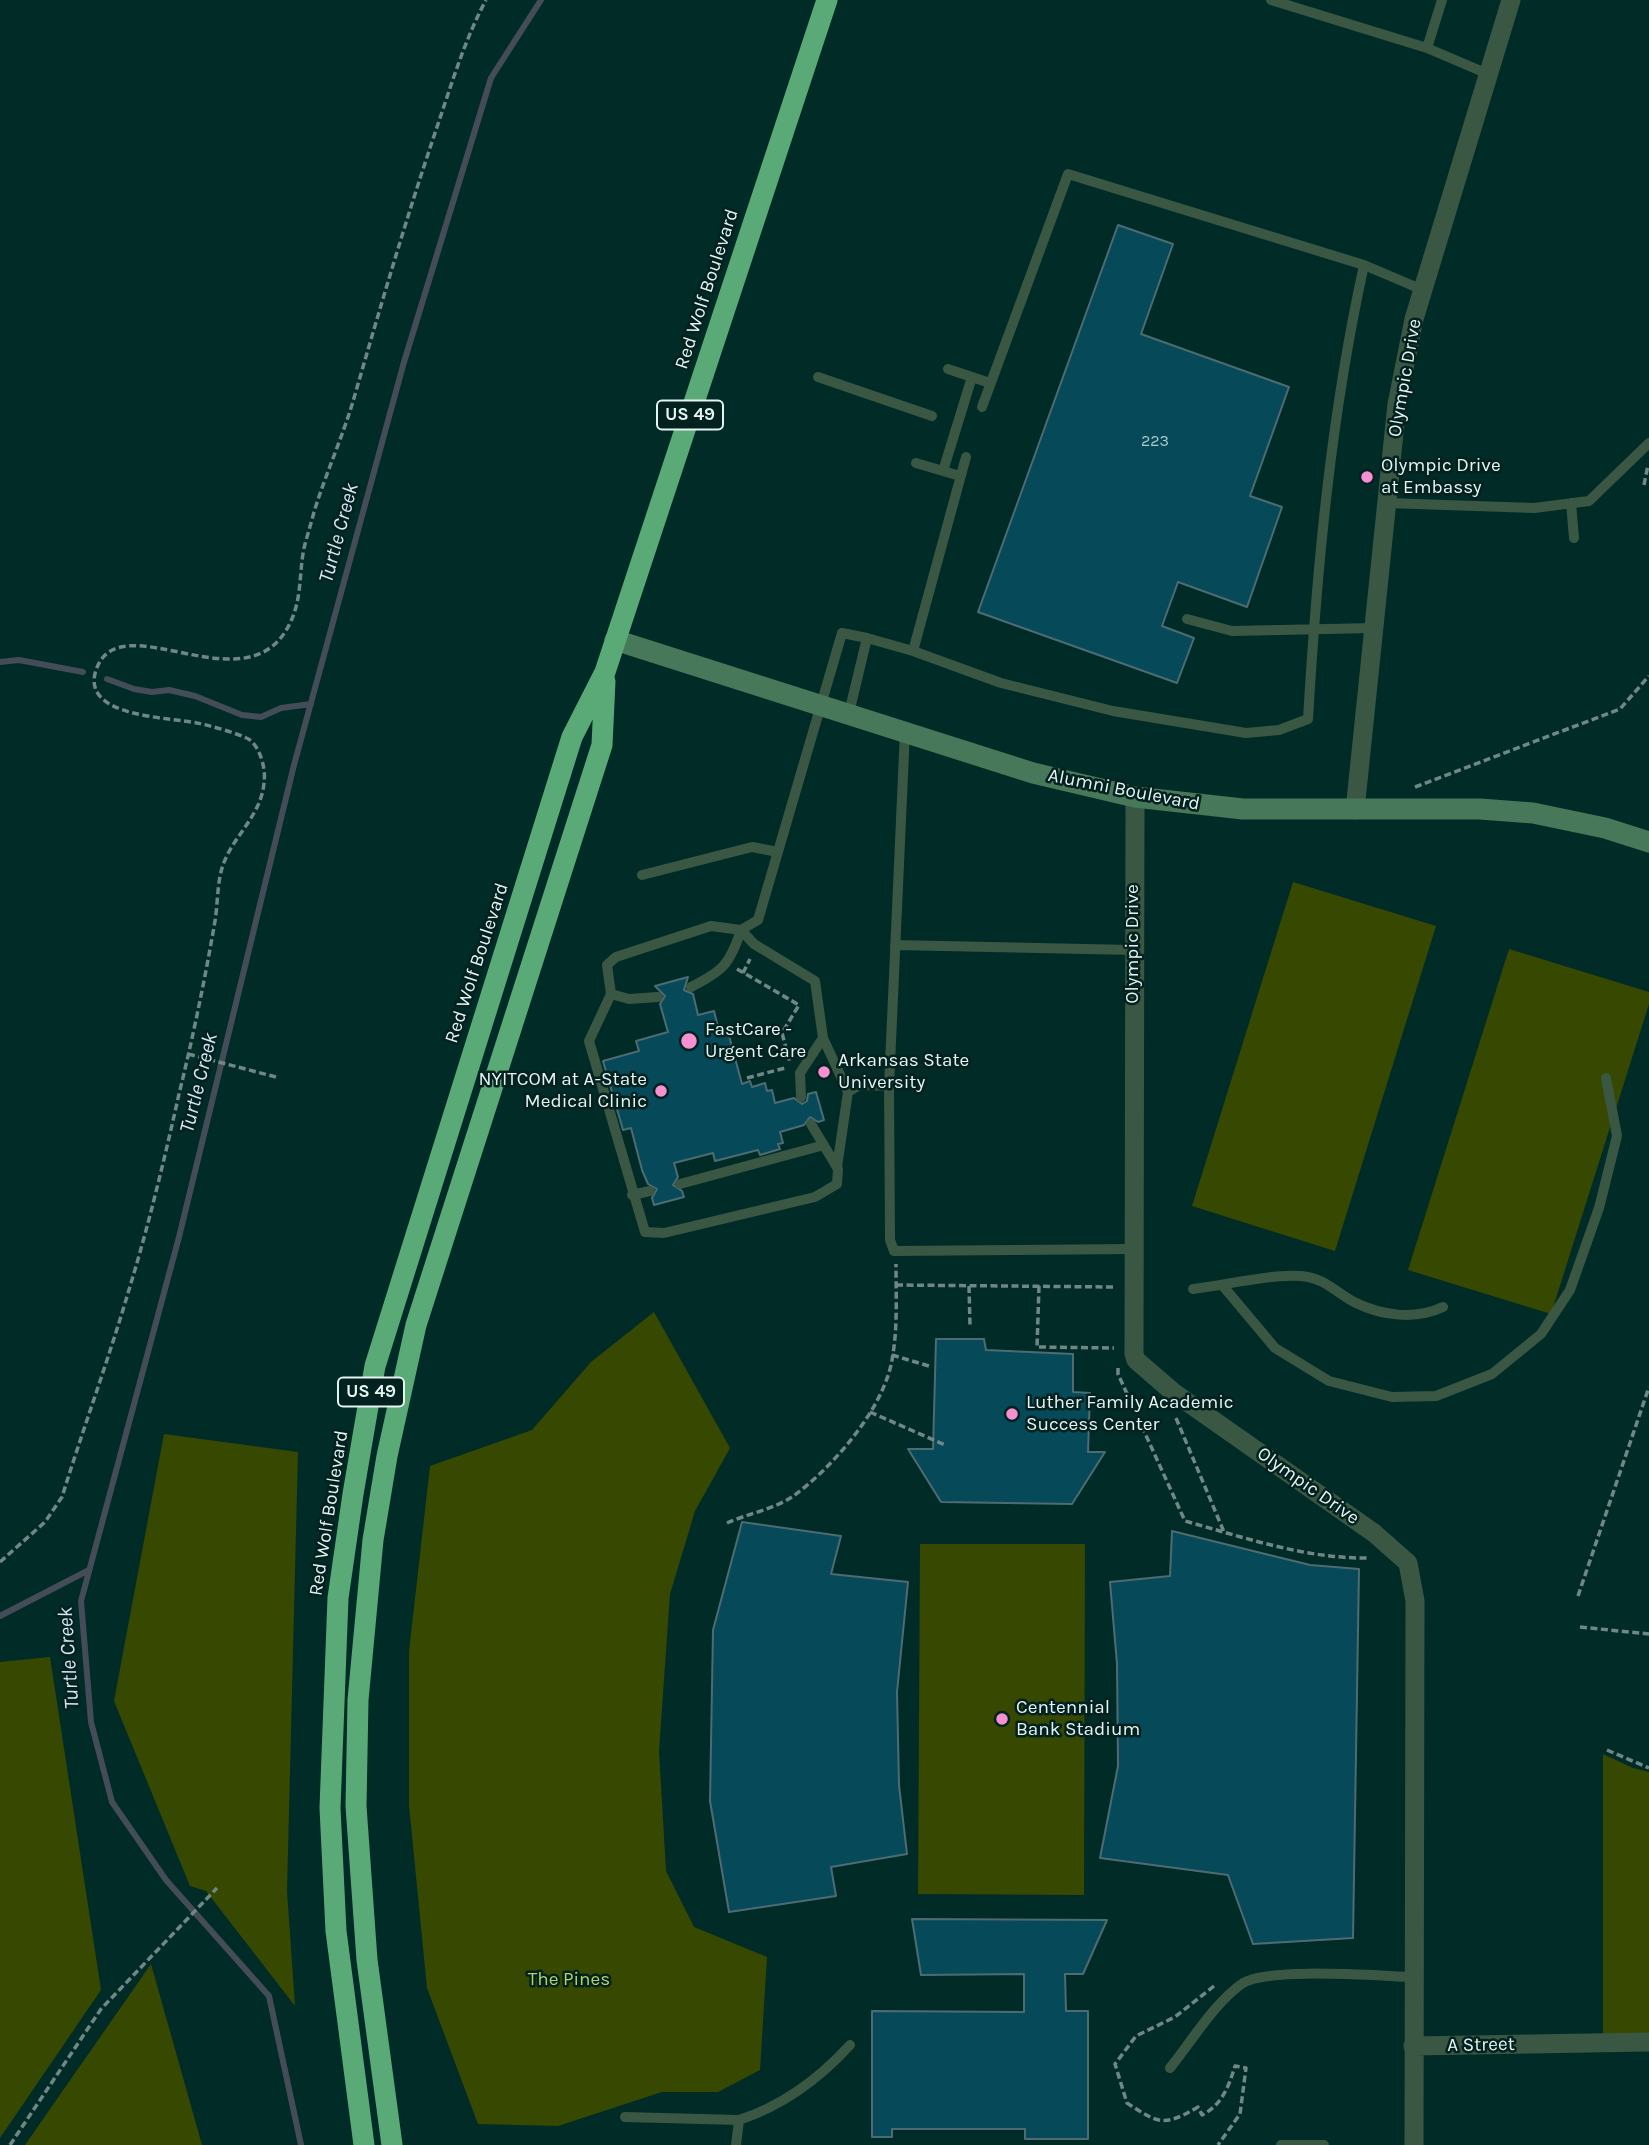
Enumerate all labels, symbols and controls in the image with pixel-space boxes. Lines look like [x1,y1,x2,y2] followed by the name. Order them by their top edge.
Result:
[670,206,744,372] street label: Red Wolf Boulevard
[1383,317,1427,439] street label: Olympic Drive
[657,400,723,430] road number: US 49
[1141,431,1169,451] house number: 223
[1381,455,1501,499] place label: Olympic Drive at Embassy
[1359,469,1375,485] marker: Olympic Drive at Embassy
[314,480,364,586] water label: Turtle Creek
[1046,764,1202,816] street label: Alumni Boulevard
[440,880,514,1046] street label: Red Wolf Boulevard
[1122,884,1144,1004] street label: Olympic Drive
[705,1019,806,1063] place label: FastCare - Urgent Care
[174,1030,224,1136] water label: Turtle Creek
[679,1031,699,1051] marker: FastCare - Urgent Care
[838,1050,969,1094] place label: Arkansas State University
[816,1064,832,1080] marker: Arkansas State University
[479,1069,647,1113] place label: NYITCOM at A-State Medical Clinic
[653,1083,669,1099] marker: NYITCOM at A-State Medical Clinic
[338,1378,404,1406] road number: US 49
[1026,1392,1234,1436] place label: Luther Family Academic Success Center
[1004,1406,1020,1422] marker: Luther Family Academic Success Center
[305,1429,353,1597] street label: Red Wolf Boulevard
[1252,1442,1364,1530] street label: Olympic Drive
[53,1606,85,1710] water label: Turtle Creek
[1016,1697,1140,1741] place label: Centennial Bank Stadium
[994,1711,1010,1727] marker: Centennial Bank Stadium
[528,1969,610,1991] park label: The Pines
[1447,2033,1515,2057] street label: A Street

